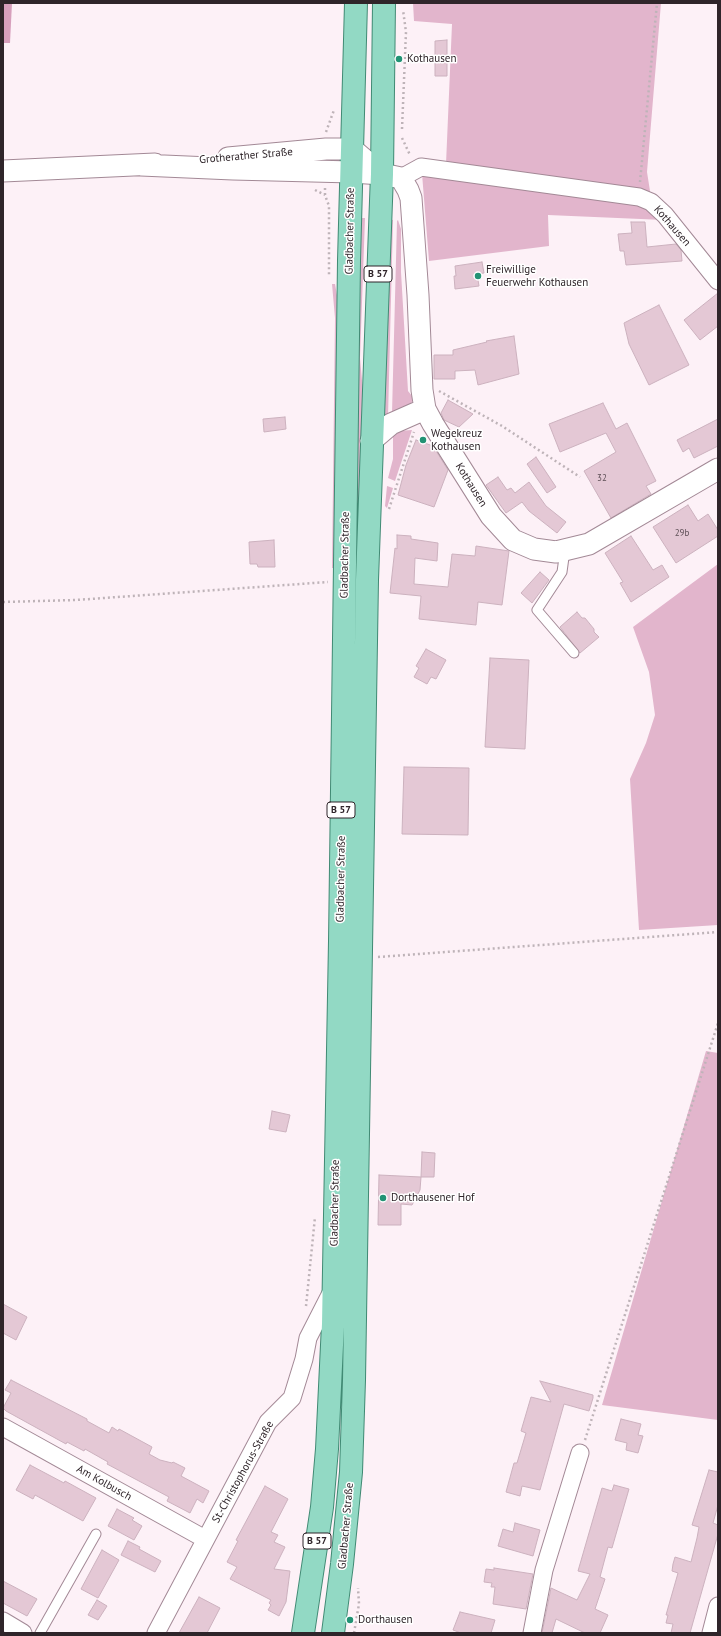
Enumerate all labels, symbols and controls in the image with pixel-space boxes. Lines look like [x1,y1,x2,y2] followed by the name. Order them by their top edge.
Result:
[407,52,456,66] place label: Kothausen
[394,54,404,64] marker: Kothausen
[199,145,293,167] street label: Grotherather Straße
[343,187,357,275] street label: Gladbacher Straße
[651,203,693,249] street label: Kothausen
[486,263,588,289] place label: Freiwillige Feuerwehr Kothausen
[364,266,392,282] road number: B 57
[473,271,483,281] marker: Freiwillige Feuerwehr Kothausen
[431,427,482,453] place label: Wegekreuz Kothausen
[418,435,428,445] marker: Wegekreuz Kothausen
[452,461,490,509] street label: Kothausen
[597,473,607,483] house number: 32
[338,511,352,599] street label: Gladbacher Straße
[675,528,689,538] house number: 29b
[327,802,355,818] road number: B 57
[334,835,348,923] street label: Gladbacher Straße
[328,1159,342,1247] street label: Gladbacher Straße
[391,1191,474,1205] place label: Dorthausener Hof
[378,1193,388,1203] marker: Dorthausener Hof
[209,1419,277,1525] street label: St.-Christophorus-Straße
[74,1462,134,1504] street label: Am Kolbusch
[336,1482,356,1570] street label: Gladbacher Straße
[303,1533,331,1549] road number: B 57
[358,1613,413,1627] place label: Dorthausen
[345,1615,355,1625] marker: Dorthausen

